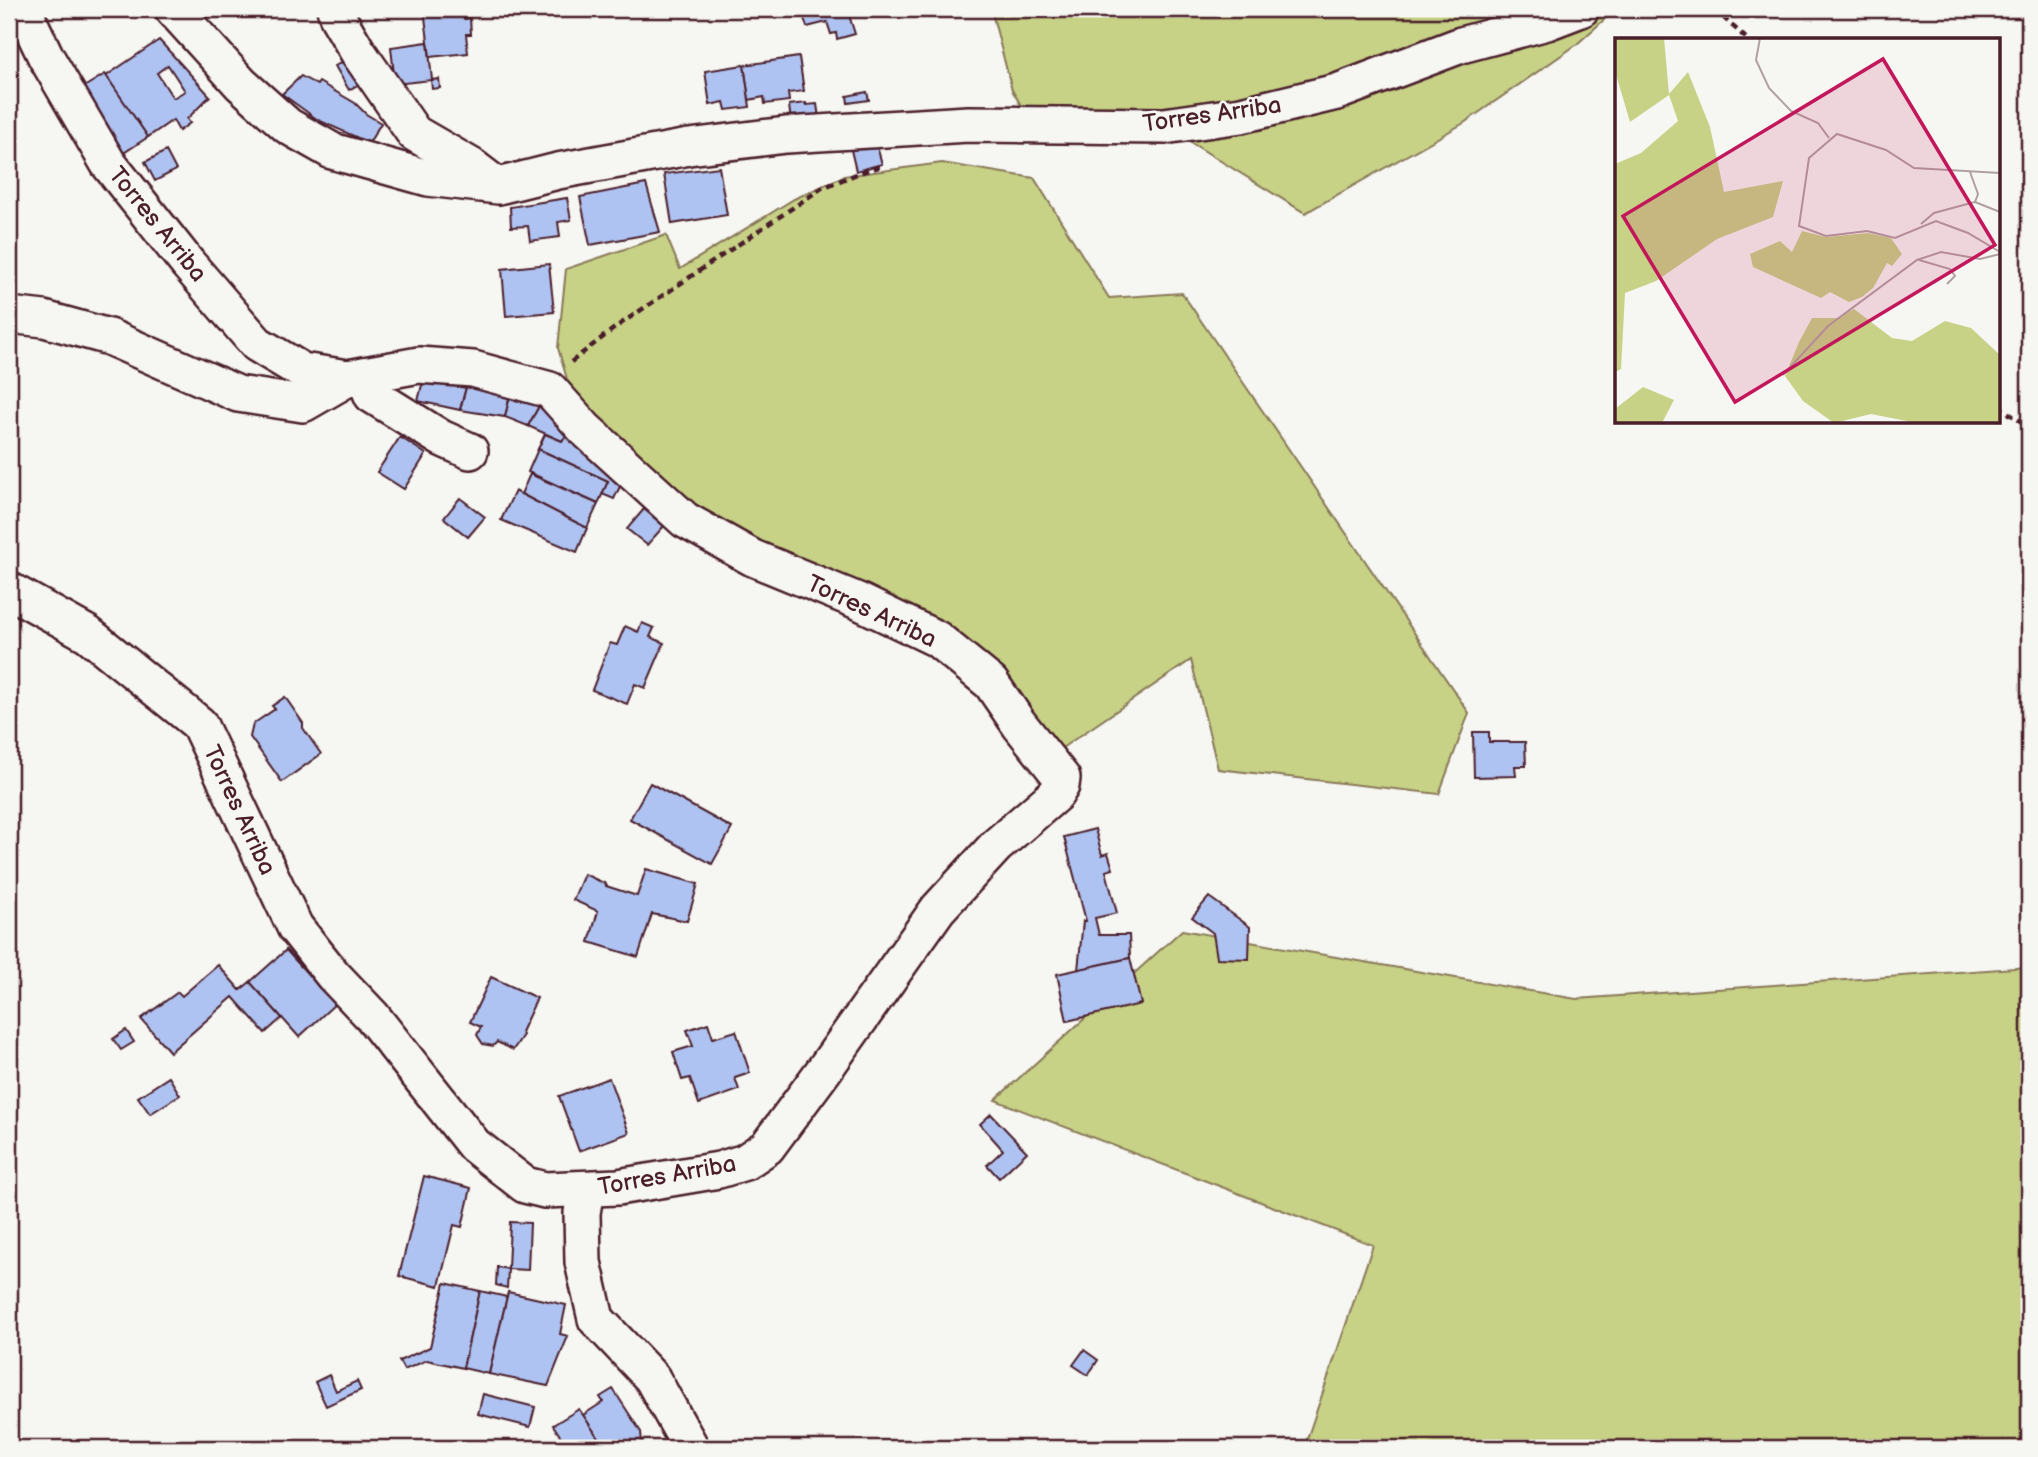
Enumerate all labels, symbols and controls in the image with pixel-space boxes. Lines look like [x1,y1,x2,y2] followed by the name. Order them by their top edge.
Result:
[1615,38,2000,424] inset map
[1141,90,1283,139] street label: Torres Arriba
[102,161,213,288] street label: Torres Arriba
[802,569,941,654] street label: Torres Arriba
[197,741,282,880] street label: Torres Arriba
[596,1149,738,1202] street label: Torres Arriba

